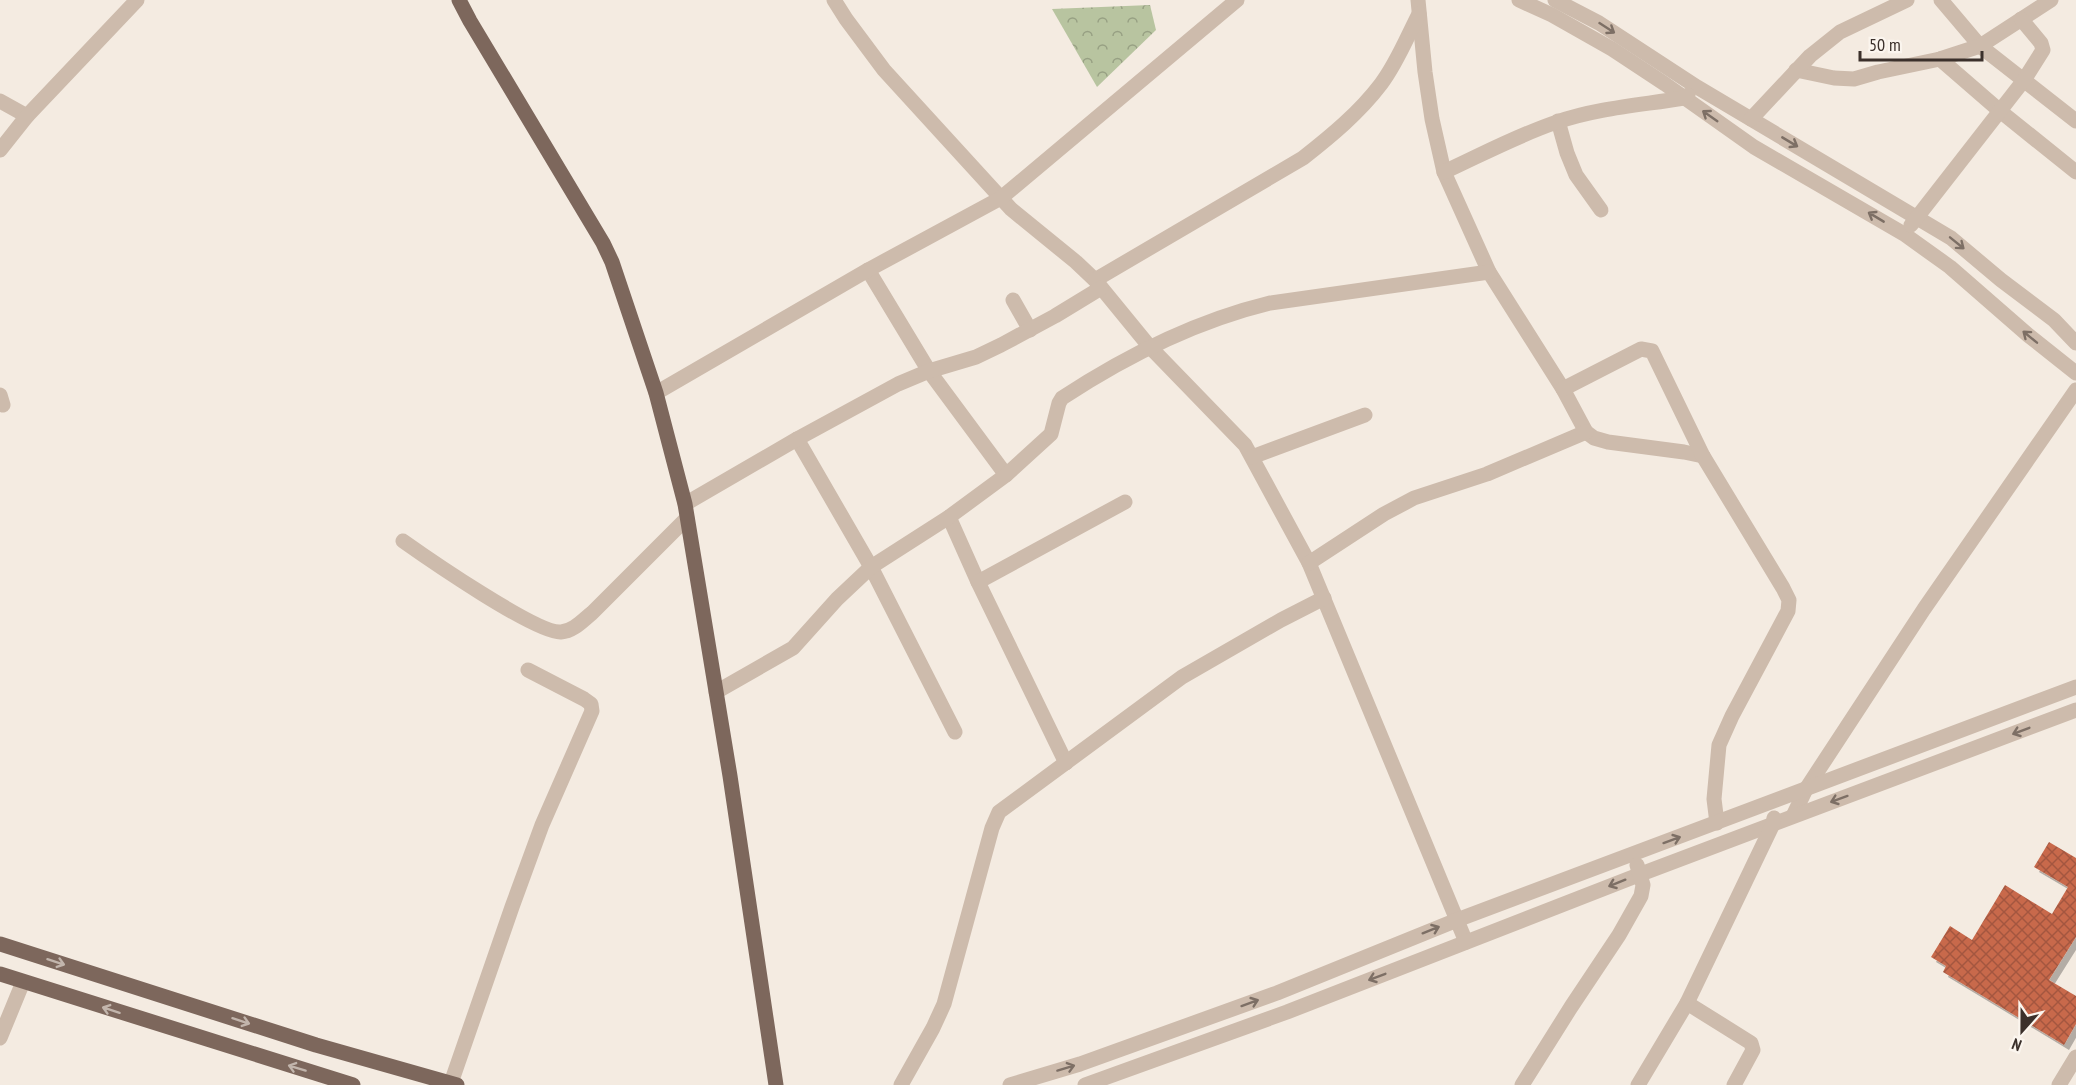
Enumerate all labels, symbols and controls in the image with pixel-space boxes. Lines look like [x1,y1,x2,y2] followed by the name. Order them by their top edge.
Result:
[1598,22,1614,34] one-way arrow
[1860,24,1982,62] scale bar
[1869,33,1901,56] text: 50 m
[1702,110,1718,122] one-way arrow
[1781,136,1798,148] one-way arrow
[1868,211,1885,223] one-way arrow
[1948,236,1964,249] one-way arrow
[2022,330,2038,343] one-way arrow
[2013,726,2031,737] one-way arrow
[1830,795,1849,806] one-way arrow
[1663,833,1681,844] one-way arrow
[1608,878,1627,889] one-way arrow
[1421,924,1440,935] one-way arrow
[46,957,65,968] one-way arrow
[1368,972,1386,983] one-way arrow
[1240,996,1259,1007] one-way arrow
[1992,1001,2052,1061] north arrow
[102,1003,121,1014] one-way arrow
[231,1016,250,1027] one-way arrow
[2009,1034,2024,1056] text: N
[288,1062,307,1073] one-way arrow
[1056,1062,1075,1073] one-way arrow

